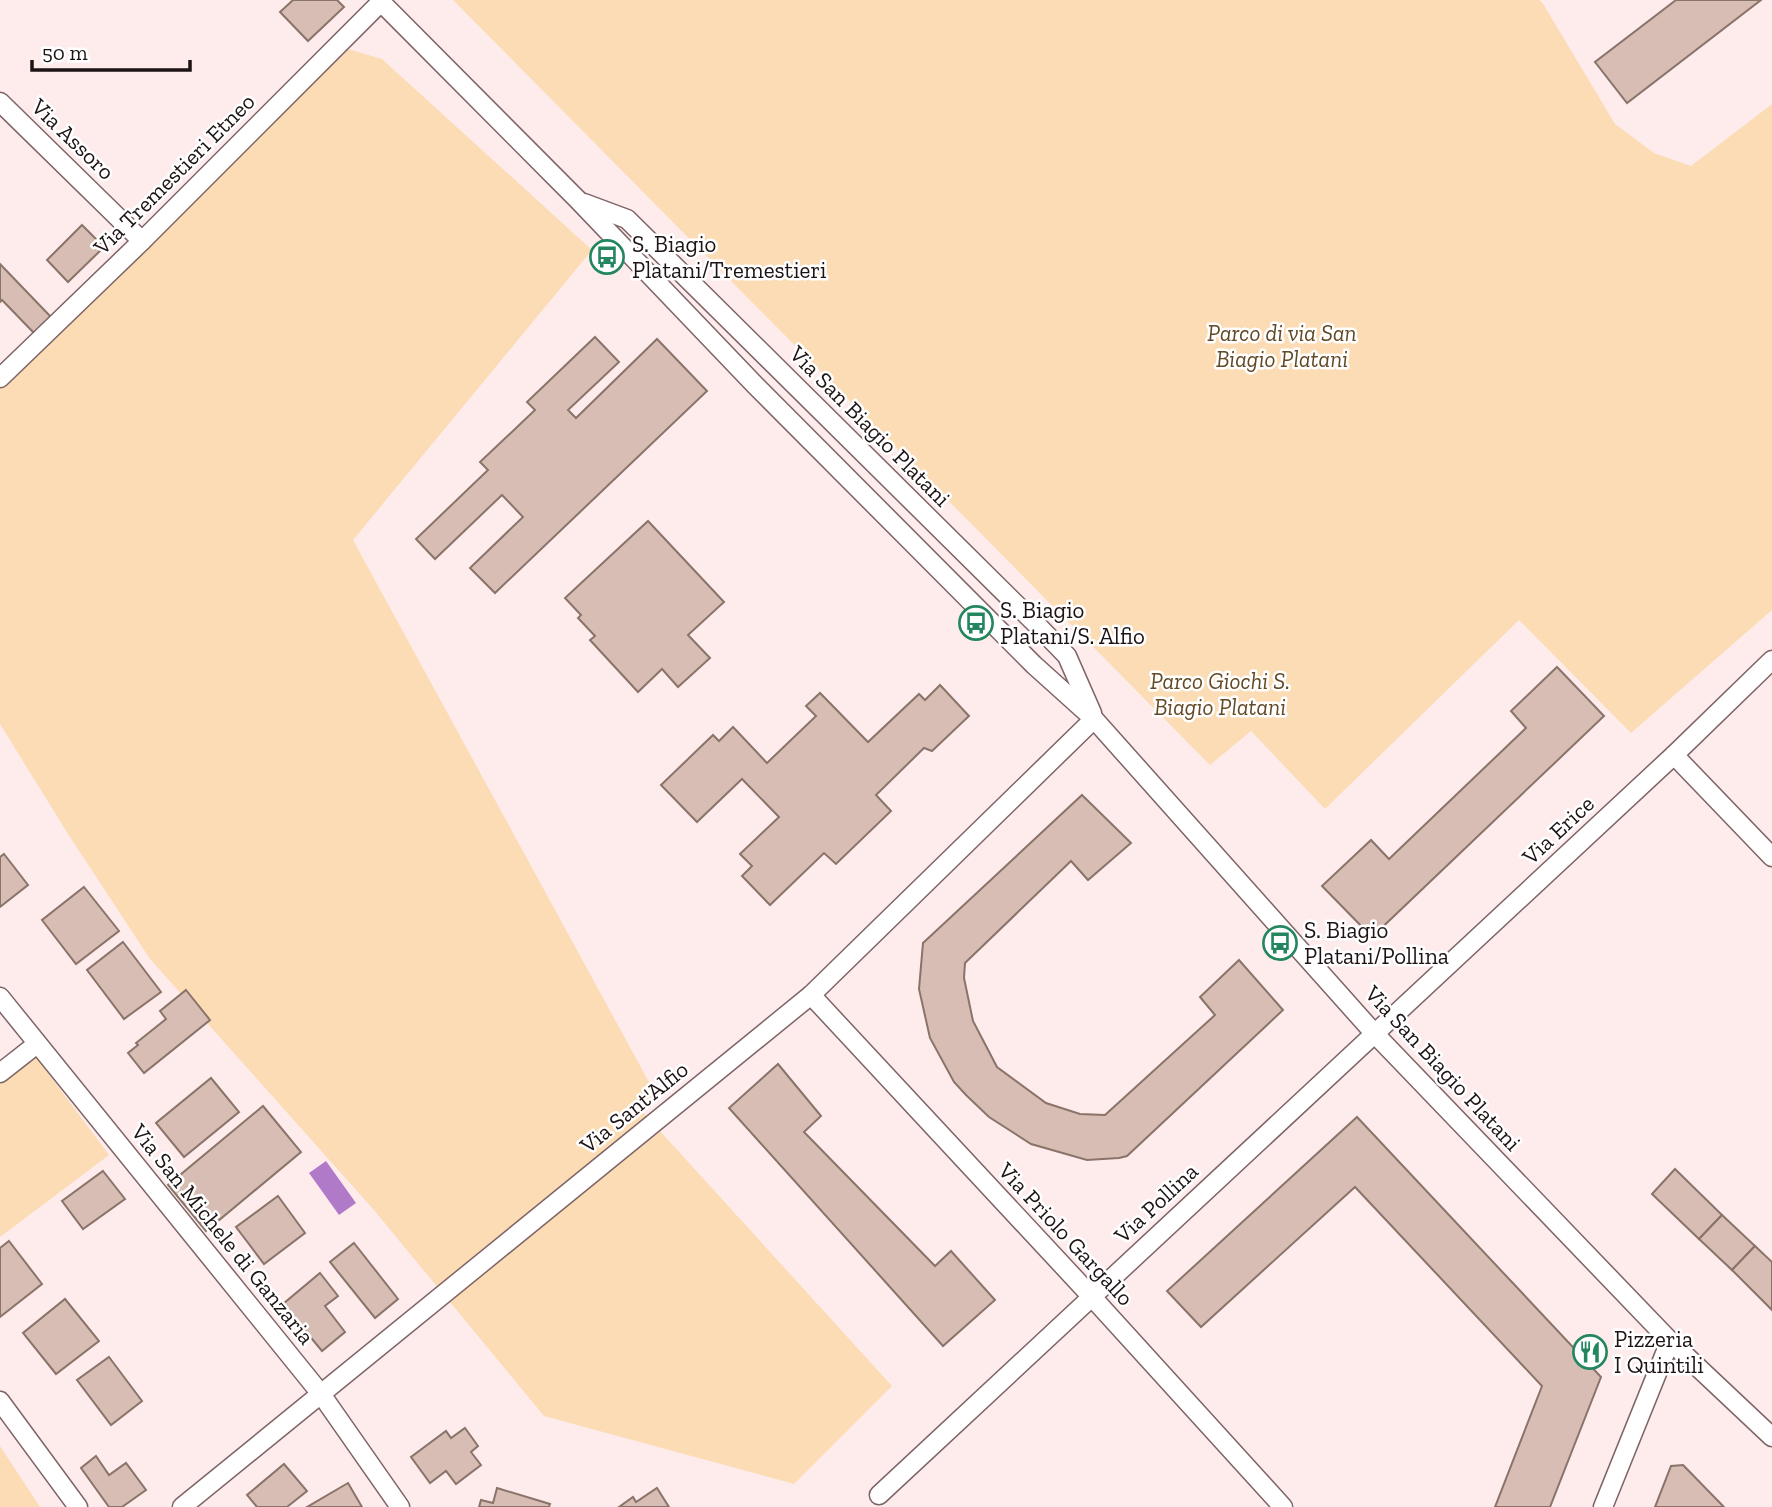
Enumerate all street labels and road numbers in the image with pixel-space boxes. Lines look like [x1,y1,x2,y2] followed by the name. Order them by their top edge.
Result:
[87,87,261,261] street label: Via Tremestieri Etneo
[25,92,120,185] street label: Via Assoro
[783,339,956,512] street label: Via San Biagio Platani
[1515,790,1600,871] street label: Via Erice
[1358,979,1527,1157] street label: Via San Biagio Platani
[573,1055,694,1160] street label: Via Sant'Alfio
[125,1117,321,1350] street label: Via San Michele di Ganzaria
[992,1156,1140,1312] street label: Via Priolo Gargallo
[1107,1157,1204,1250] street label: Via Pollina

